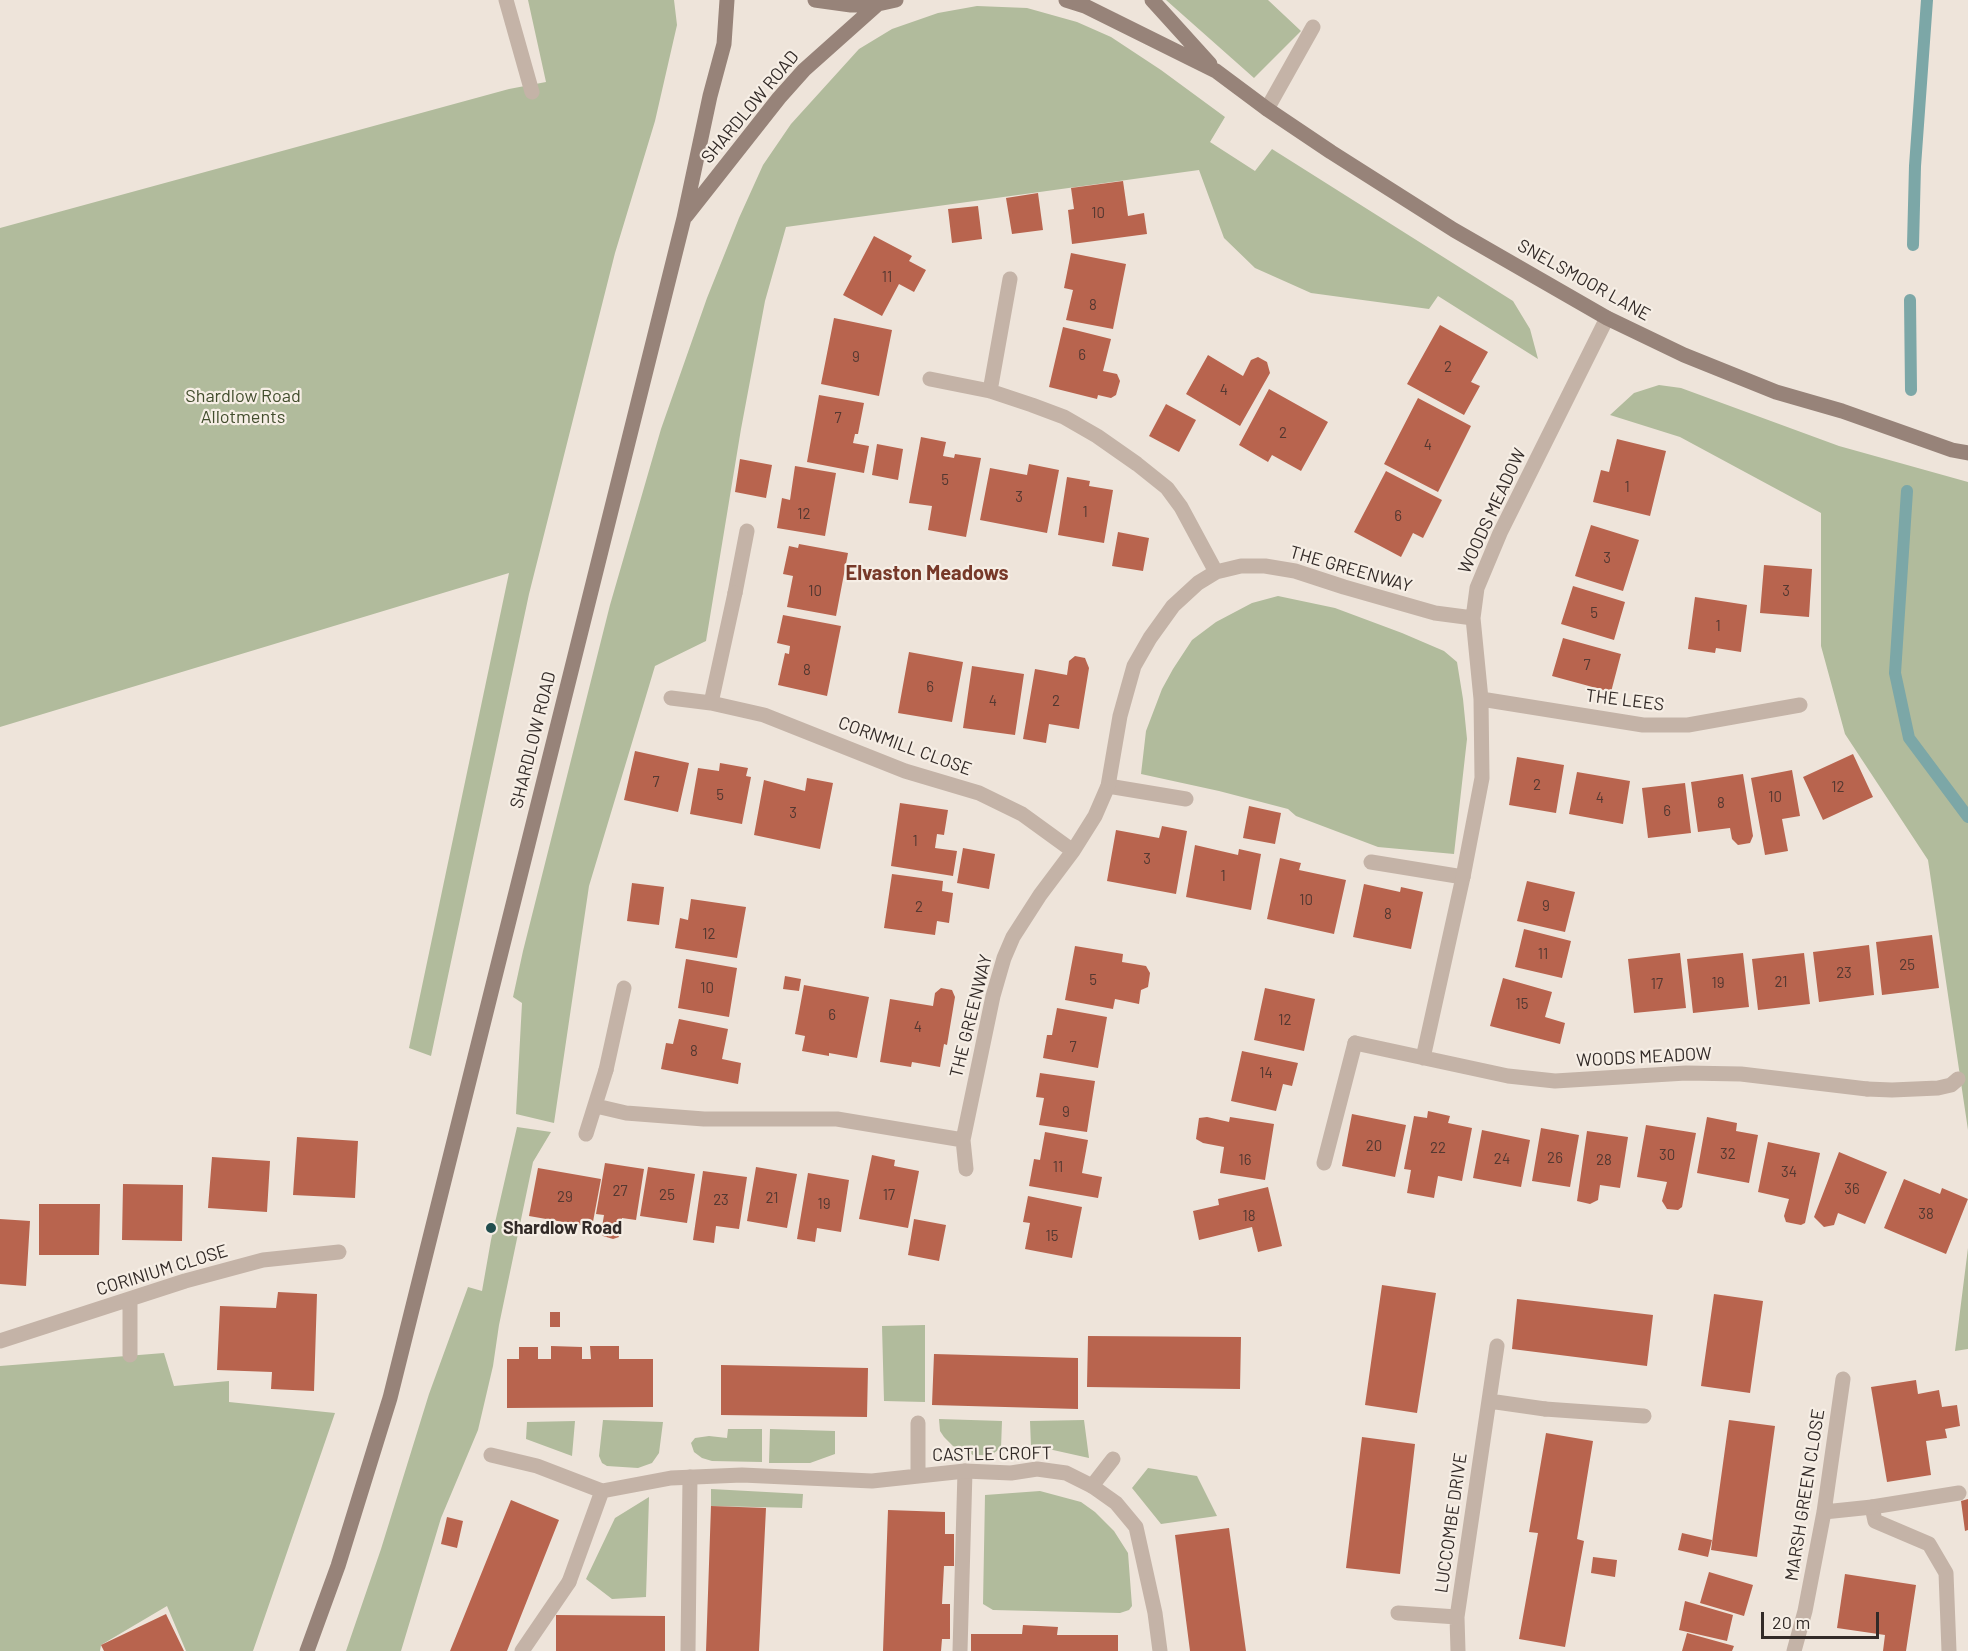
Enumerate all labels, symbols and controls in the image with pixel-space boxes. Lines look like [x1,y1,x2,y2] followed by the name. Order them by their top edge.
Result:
[697,46,803,168] street label: SHARDLOW ROAD
[1091,204,1105,222] house number: 10
[1514,235,1654,325] street label: SNELSMOOR LANE
[882,268,892,286] house number: 11
[1089,296,1097,314] house number: 8
[1078,346,1086,364] house number: 6
[852,348,860,366] house number: 9
[1444,358,1452,376] house number: 2
[1220,381,1228,399] house number: 4
[185,385,301,428] park label: Shardlow Road Allotments
[834,409,842,427] house number: 7
[1279,424,1287,442] house number: 2
[1424,436,1432,454] house number: 4
[1454,445,1530,577] street label: WOODS MEADOW
[941,471,949,489] house number: 5
[1624,478,1630,496] house number: 1
[1015,488,1023,506] house number: 3
[1082,503,1088,521] house number: 1
[797,505,811,523] house number: 12
[1394,507,1402,525] house number: 6
[1287,541,1415,597] street label: THE GREENWAY
[1603,549,1611,567] house number: 3
[845,561,1009,585] district label: Elvaston Meadows
[808,582,822,600] house number: 10
[1782,582,1790,600] house number: 3
[1590,604,1598,622] house number: 5
[1715,617,1721,635] house number: 1
[1583,656,1591,674] house number: 7
[803,661,811,679] house number: 8
[506,669,560,811] street label: SHARDLOW ROAD
[926,678,934,696] house number: 6
[1584,684,1666,716] street label: THE LEES
[989,692,997,710] house number: 4
[1052,692,1060,710] house number: 2
[835,712,975,780] street label: CORNMILL CLOSE
[652,773,660,791] house number: 7
[1533,776,1541,794] house number: 2
[1831,778,1845,796] house number: 12
[716,786,724,804] house number: 5
[1768,788,1782,806] house number: 10
[1596,789,1604,807] house number: 4
[1717,794,1725,812] house number: 8
[1663,802,1671,820] house number: 6
[789,804,797,822] house number: 3
[912,832,918,850] house number: 1
[1143,850,1151,868] house number: 3
[1220,867,1226,885] house number: 1
[1299,891,1313,909] house number: 10
[1542,897,1550,915] house number: 9
[915,898,923,916] house number: 2
[1384,905,1392,923] house number: 8
[702,925,716,943] house number: 12
[1538,945,1548,963] house number: 11
[945,952,997,1080] street label: THE GREENWAY
[1899,956,1915,974] house number: 25
[1836,964,1852,982] house number: 23
[1089,971,1097,989] house number: 5
[1774,973,1788,991] house number: 21
[1711,974,1725,992] house number: 19
[1651,975,1663,993] house number: 17
[700,979,714,997] house number: 10
[1516,995,1528,1013] house number: 15
[828,1006,836,1024] house number: 6
[1278,1011,1292,1029] house number: 12
[914,1018,922,1036] house number: 4
[1069,1038,1077,1056] house number: 7
[690,1042,698,1060] house number: 8
[1576,1043,1712,1071] street label: WOODS MEADOW
[1259,1064,1273,1082] house number: 14
[1062,1103,1070,1121] house number: 9
[1366,1137,1382,1155] house number: 20
[1430,1139,1446,1157] house number: 22
[1720,1145,1736,1163] house number: 32
[1659,1146,1675,1164] house number: 30
[1547,1149,1563,1167] house number: 26
[1494,1150,1510,1168] house number: 24
[1239,1151,1251,1169] house number: 16
[1596,1151,1612,1169] house number: 28
[1053,1158,1063,1176] house number: 11
[1781,1163,1797,1181] house number: 34
[1844,1180,1860,1198] house number: 36
[612,1182,628,1200] house number: 27
[659,1186,675,1204] house number: 25
[883,1186,895,1204] house number: 17
[557,1188,573,1206] house number: 29
[765,1189,779,1207] house number: 21
[713,1191,729,1209] house number: 23
[817,1195,831,1213] house number: 19
[1918,1205,1934,1223] house number: 38
[1242,1207,1256,1225] house number: 18
[503,1217,622,1239] place label: Shardlow Road
[484,1221,498,1235] marker: Shardlow Road
[1046,1227,1058,1245] house number: 15
[94,1240,230,1300] street label: CORINIUM CLOSE
[1781,1407,1829,1583] street label: MARSH GREEN CLOSE
[932,1442,1052,1466] street label: CASTLE CROFT
[1430,1451,1472,1595] street label: LUCCOMBE DRIVE
[1764,1600,1882,1638] scale bar
[1772,1611,1810,1633] text: 20 m

